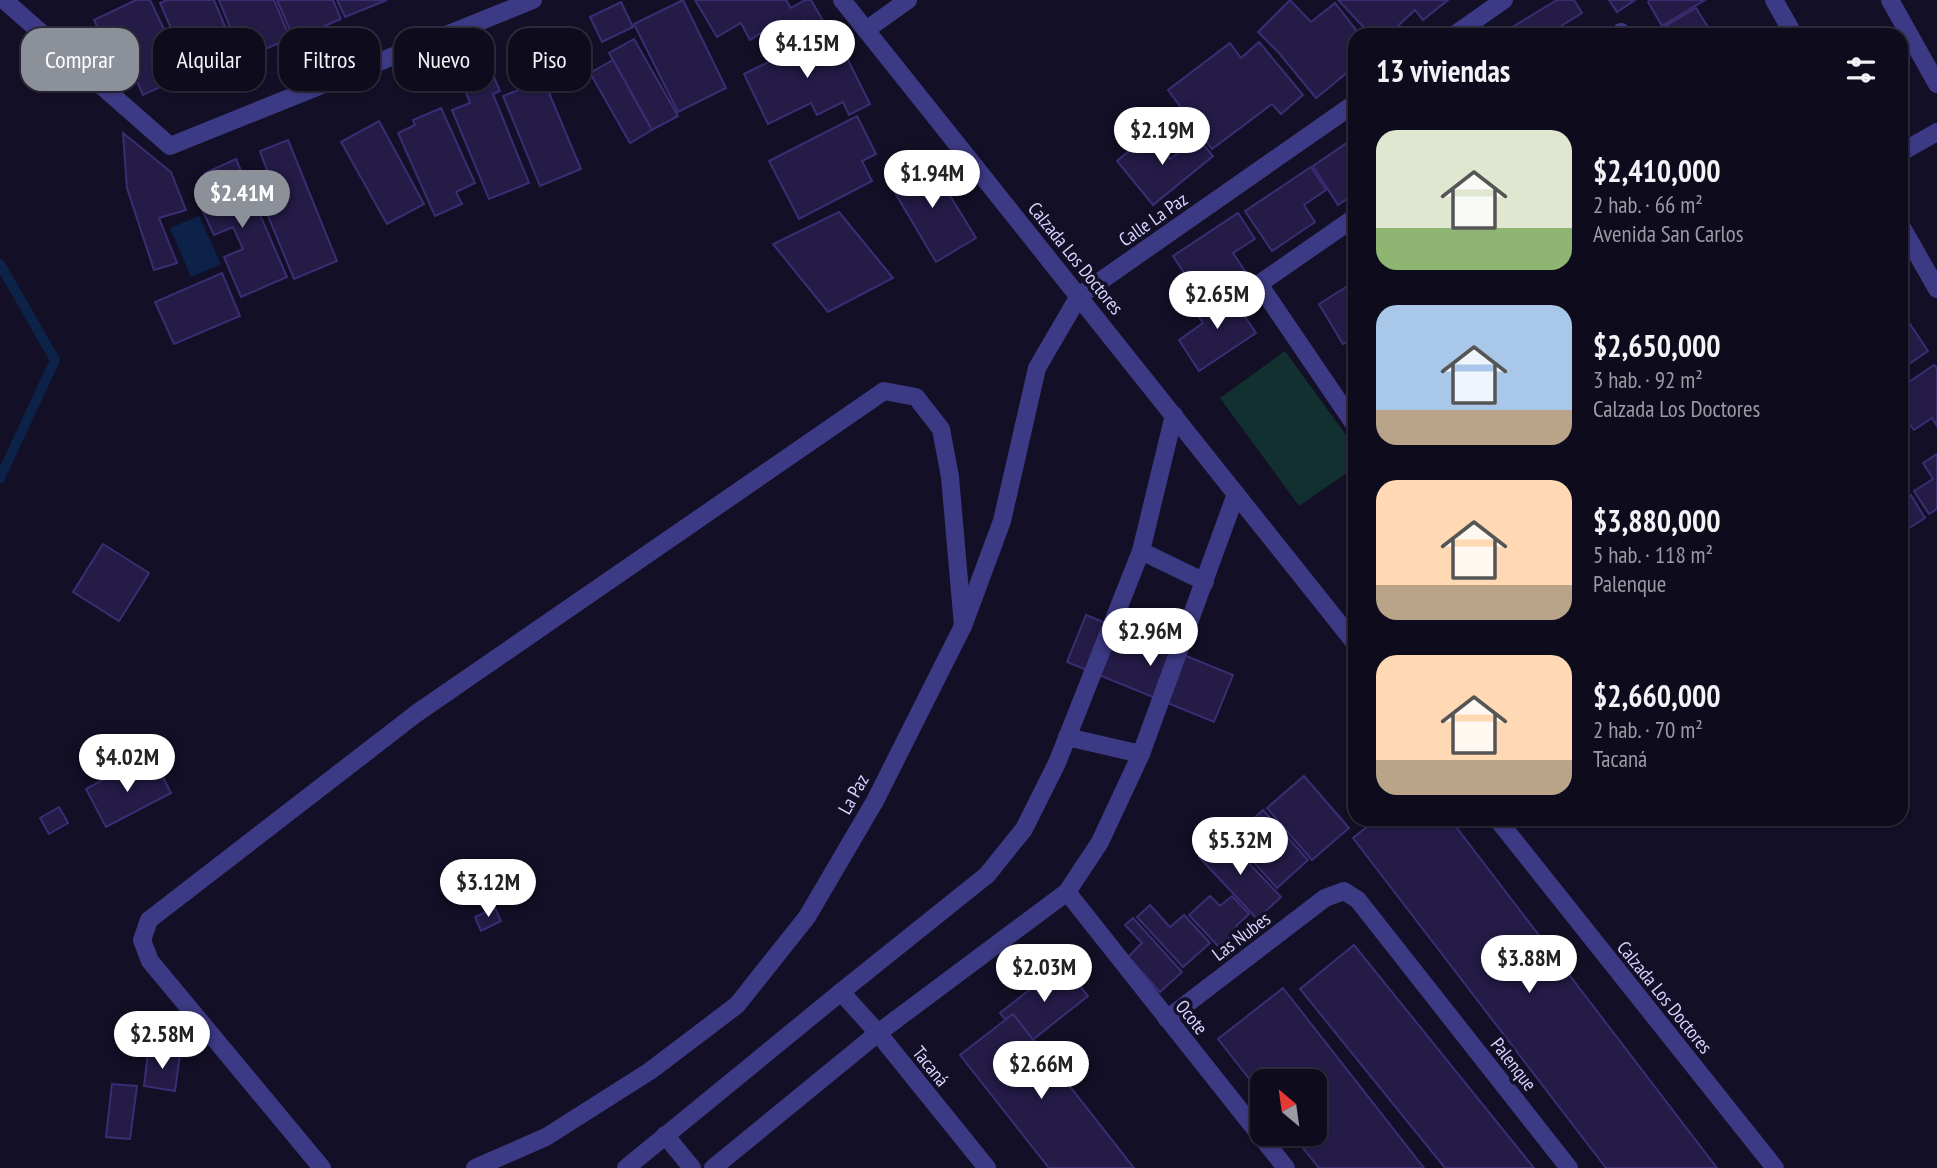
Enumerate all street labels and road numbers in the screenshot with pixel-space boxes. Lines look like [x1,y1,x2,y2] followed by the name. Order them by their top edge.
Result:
[1114,187,1192,251] street label: Calle La Paz
[1023,197,1129,319] street label: Calzada Los Doctores
[832,770,874,818] street label: La Paz
[1207,906,1275,966] street label: Las Nubes
[1612,936,1718,1058] street label: Calzada Los Doctores
[1171,995,1213,1039] street label: Ocote
[1486,1033,1542,1095] street label: Palenque
[908,1041,954,1091] street label: Tacaná

